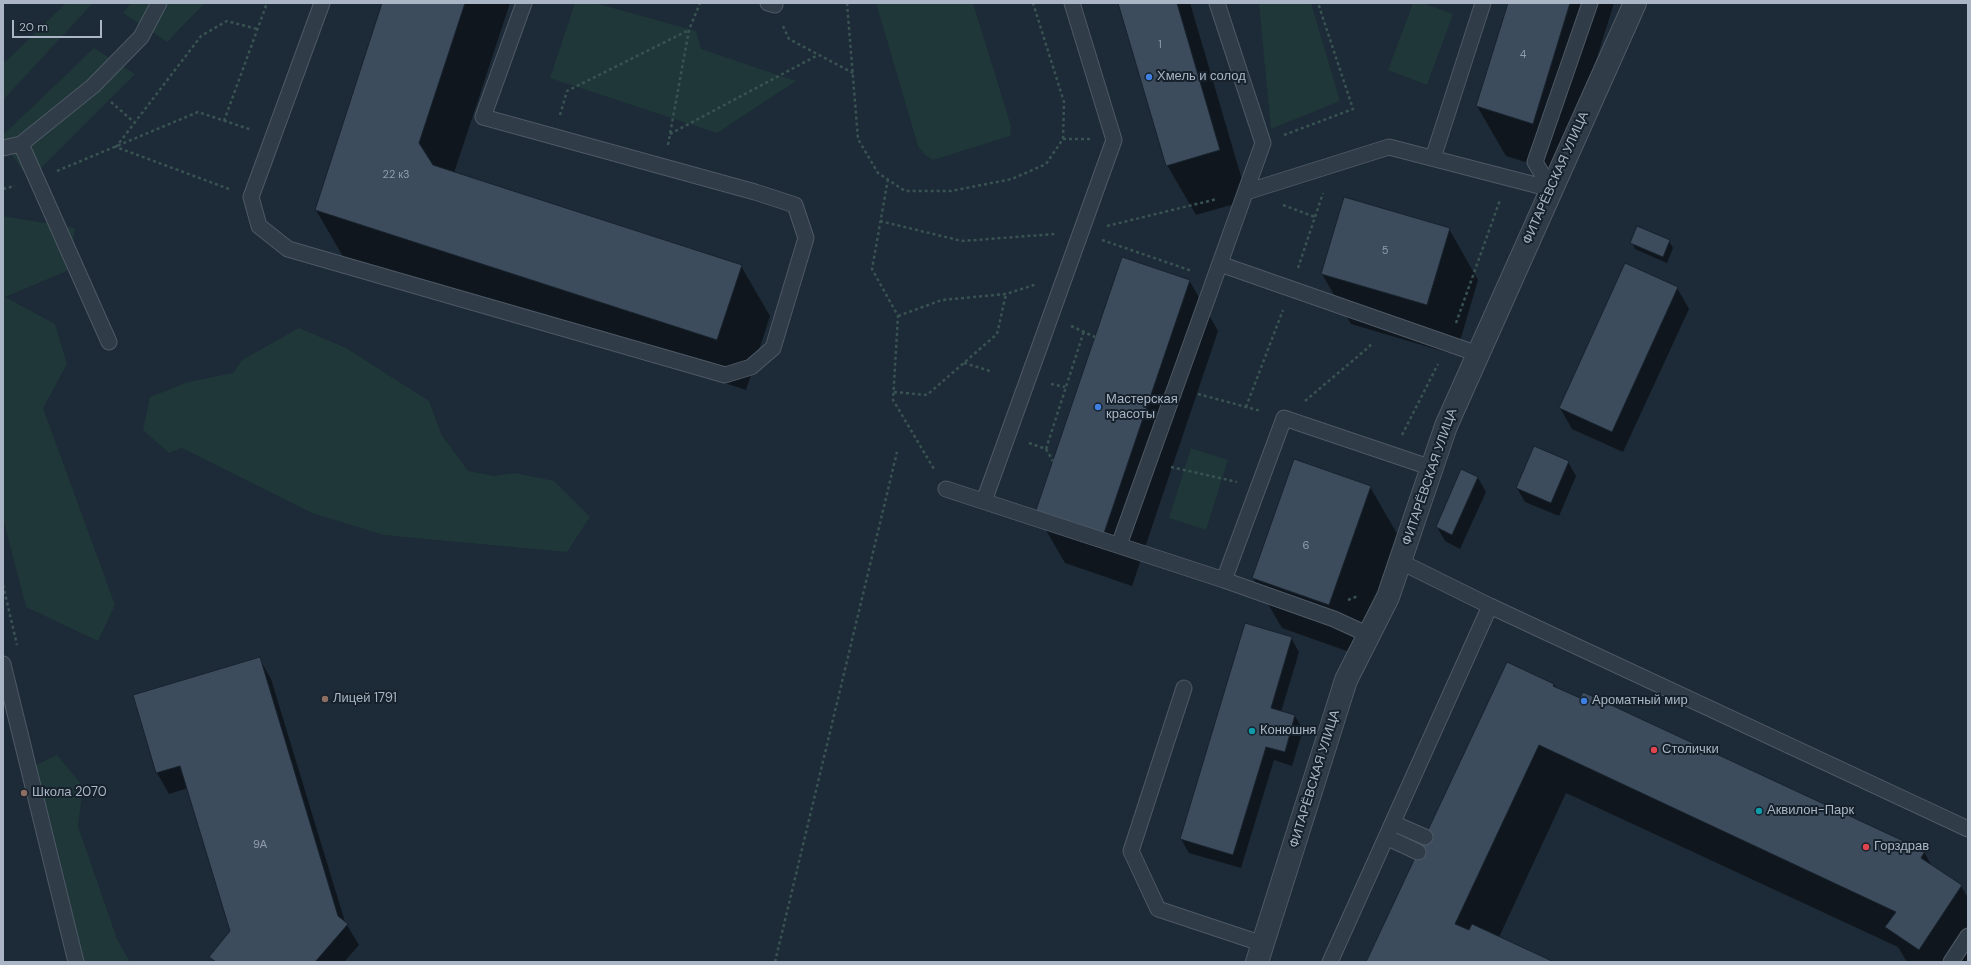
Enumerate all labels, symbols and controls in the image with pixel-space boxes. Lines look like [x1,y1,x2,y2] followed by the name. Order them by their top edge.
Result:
[14,12,104,38] scale bar
[19,19,48,35] text: 20 m
[1158,38,1162,52] house number: 1
[1520,48,1526,62] house number: 4
[1157,69,1246,85] place label: Хмель и солод
[1144,72,1154,82] marker: Хмель и солод
[1520,109,1592,247] street label: ФИТАРЁВСКАЯ УЛИЦА
[383,168,409,182] house number: 22 к3
[1382,244,1388,258] house number: 5
[1106,392,1178,423] place label: Мастерская красоты
[1093,402,1103,412] marker: Мастерская красоты
[1399,407,1461,547] street label: ФИТАРЁВСКАЯ УЛИЦА
[1303,539,1309,553] house number: 6
[333,691,397,707] place label: Лицей 1791
[1592,693,1688,709] place label: Ароматный мир
[320,694,330,704] marker: Лицей 1791
[1579,696,1589,706] marker: Ароматный мир
[1287,708,1343,850] street label: ФИТАРЁВСКАЯ УЛИЦА
[1260,723,1316,739] place label: Конюшня
[1247,726,1257,736] marker: Конюшня
[1662,742,1719,758] place label: Столички
[1649,745,1659,755] marker: Столички
[32,785,107,801] place label: Школа 2070
[19,788,29,798] marker: Школа 2070
[1767,803,1854,819] place label: Аквилон-Парк
[1754,806,1764,816] marker: Аквилон-Парк
[253,838,267,852] house number: 9А
[1874,839,1929,855] place label: Горздрав
[1861,842,1871,852] marker: Горздрав

